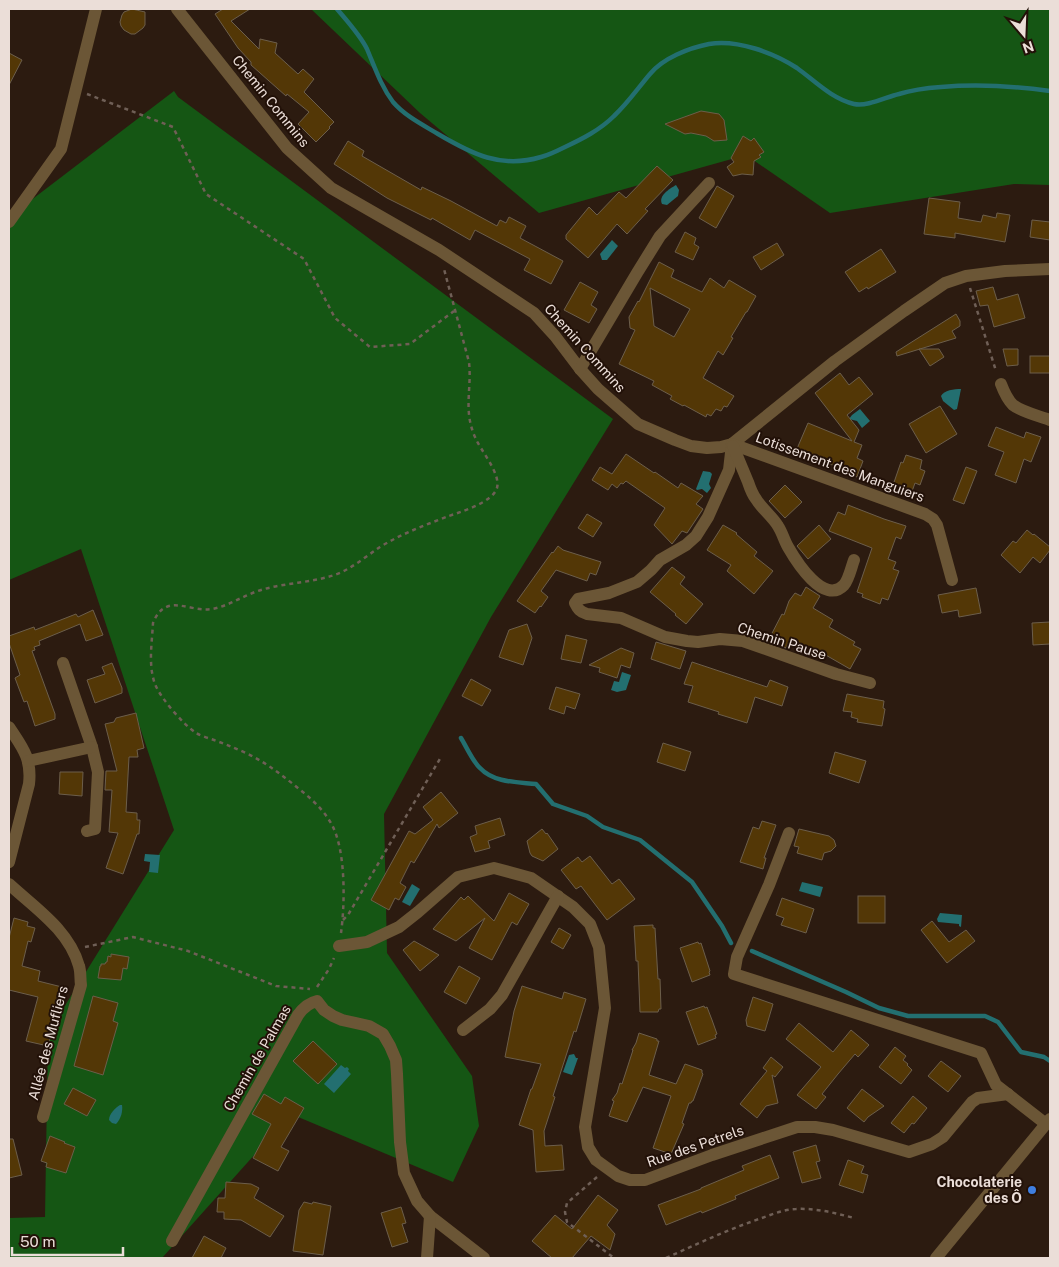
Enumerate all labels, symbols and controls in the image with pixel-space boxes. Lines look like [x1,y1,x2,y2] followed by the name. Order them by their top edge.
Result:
[999,10,1049,60] north arrow
[1020,38,1036,57] text: N
[229,52,313,150] street label: Chemin Commins
[541,301,629,395] street label: Chemin Commins
[753,429,927,505] street label: Lotissement des Manguiers
[736,619,828,663] street label: Chemin Pause
[25,984,71,1102] street label: Allée des Mufliers
[220,1002,294,1114] street label: Chemin de Palmas
[644,1122,746,1170] street label: Rue des Petrels
[936,1174,1022,1206] place label: Chocolaterie des Ô
[1026,1184,1038,1196] marker: Chocolaterie des Ô
[12,1224,124,1256] scale bar
[20,1233,55,1250] text: 50 m

